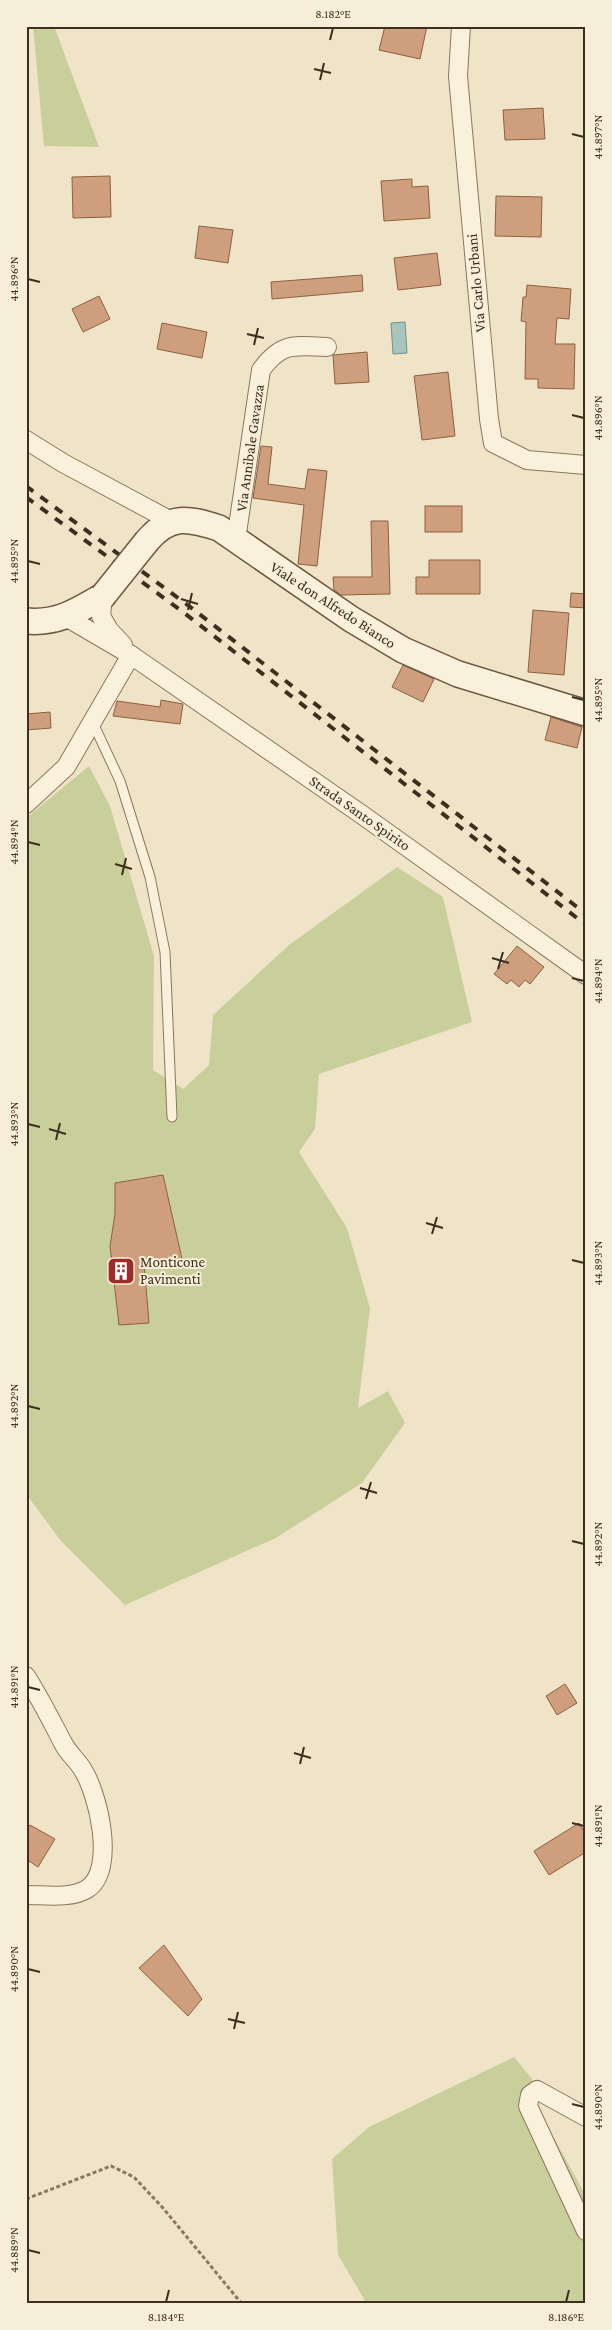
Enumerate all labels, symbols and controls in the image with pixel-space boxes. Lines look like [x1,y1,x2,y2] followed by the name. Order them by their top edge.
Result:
[315,7,351,21] text: 8.182°E
[591,115,605,159] text: 44.897°N
[464,233,488,333] street label: Via Carlo Urbani
[7,256,21,302] text: 44.896°N
[233,383,267,513] street label: Via Annibale Gavazza
[591,395,605,441] text: 44.896°N
[7,538,21,583] text: 44.895°N
[267,558,399,652] street label: Viale don Alfredo Bianco
[591,677,605,722] text: 44.895°N
[306,772,413,855] street label: Strada Santo Spirito
[7,819,21,865] text: 44.894°N
[591,958,605,1004] text: 44.894°N
[7,1101,21,1146] text: 44.893°N
[591,1240,605,1285] text: 44.893°N
[140,1254,205,1287] place label: Monticone Pavimenti
[106,1256,136,1286] building icon: Monticone Pavimenti
[7,1383,21,1428] text: 44.892°N
[591,1521,605,1566] text: 44.892°N
[7,1665,21,1709] text: 44.891°N
[591,1804,605,1848] text: 44.891°N
[7,1946,21,1992] text: 44.890°N
[591,2084,605,2130] text: 44.890°N
[7,2227,21,2273] text: 44.889°N
[148,2310,185,2324] text: 8.184°E
[548,2310,584,2324] text: 8.186°E

